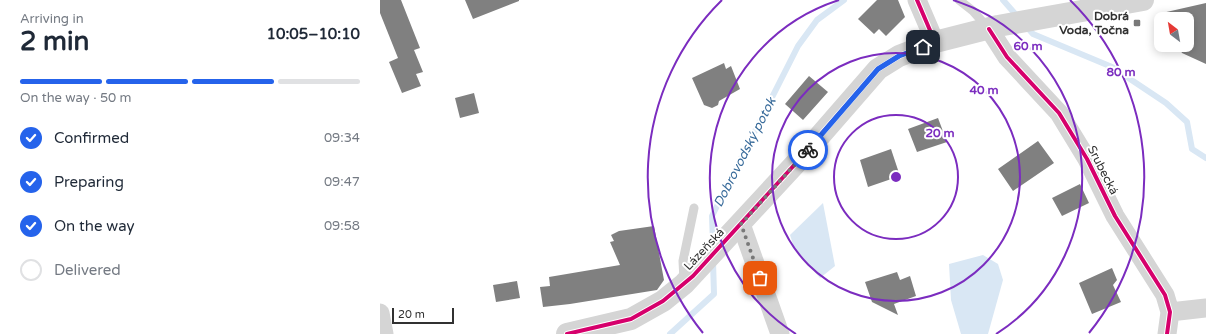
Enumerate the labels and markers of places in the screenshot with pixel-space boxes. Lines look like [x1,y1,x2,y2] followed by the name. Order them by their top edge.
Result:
[1059,9,1129,37] place label: Dobrá Voda, Točna
[1132,18,1142,28] marker: Dobrá Voda, Točna
[906,30,940,64] pin
[889,170,903,184] centre of rings
[743,261,777,295] pin

